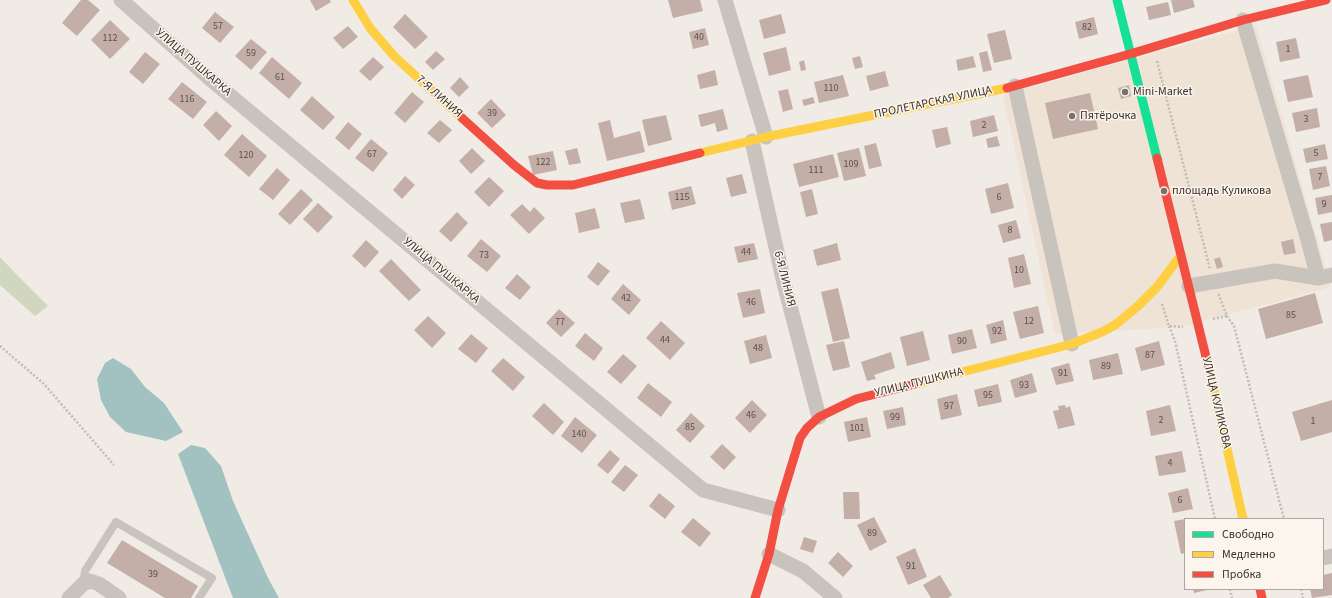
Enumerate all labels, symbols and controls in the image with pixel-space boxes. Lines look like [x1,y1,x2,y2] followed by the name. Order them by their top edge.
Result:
[213,21,223,33] house number: 57
[1082,22,1092,34] house number: 82
[152,26,234,100] street label: УЛИЦА ПУШКАРКА
[694,32,704,44] house number: 40
[103,33,117,45] house number: 112
[1286,44,1290,56] house number: 1
[246,48,256,60] house number: 59
[275,72,285,84] house number: 61
[413,73,465,121] street label: 7-Я ЛИНИЯ
[824,83,838,95] house number: 110
[873,83,993,123] street label: ПРОЛЕТАРСКАЯ УЛИЦА
[1133,85,1192,99] place label: Mini-Market
[1120,87,1130,97] marker: Mini-Market
[180,94,194,106] house number: 116
[487,108,497,120] house number: 39
[1080,109,1136,123] place label: Пятёрочка
[1067,111,1077,121] marker: Пятёрочка
[1304,114,1308,126] house number: 3
[982,120,986,132] house number: 2
[1314,148,1318,160] house number: 5
[367,149,377,161] house number: 67
[239,150,253,162] house number: 120
[536,157,550,169] house number: 122
[844,159,858,171] house number: 109
[809,165,823,177] house number: 111
[1318,172,1322,184] house number: 7
[1172,184,1271,198] place label: площадь Куликова
[1159,186,1169,196] marker: площадь Куликова
[675,192,689,204] house number: 115
[997,192,1001,204] house number: 6
[1322,199,1326,211] house number: 9
[1008,225,1012,237] house number: 8
[400,235,482,307] street label: УЛИЦА ПУШКАРКА
[741,247,751,259] house number: 44
[479,250,489,262] house number: 73
[770,250,798,308] street label: 6-Я ЛИНИЯ
[1014,265,1024,277] house number: 10
[621,293,631,305] house number: 42
[746,297,756,309] house number: 46
[1286,310,1296,322] house number: 85
[1024,316,1034,328] house number: 12
[555,317,565,329] house number: 77
[992,326,1002,338] house number: 92
[660,335,670,347] house number: 44
[957,336,967,348] house number: 90
[753,343,763,355] house number: 48
[1145,350,1155,362] house number: 87
[1198,356,1234,450] street label: УЛИЦА КУЛИКОВА
[1101,361,1111,373] house number: 89
[873,365,965,401] street label: УЛИЦА ПУШКИНА
[1058,368,1068,380] house number: 91
[1019,380,1029,392] house number: 93
[983,390,993,402] house number: 95
[944,401,954,413] house number: 97
[746,410,756,422] house number: 46
[890,412,900,424] house number: 99
[1159,415,1163,427] house number: 2
[1311,416,1315,428] house number: 1
[685,422,695,434] house number: 85
[850,423,864,435] house number: 101
[572,429,586,441] house number: 140
[1168,458,1172,470] house number: 4
[1178,495,1182,507] house number: 6
[1184,518,1324,590] legend
[1222,526,1274,543] text: Свободно
[867,528,877,540] house number: 89
[1222,546,1276,563] text: Медленно
[906,561,916,573] house number: 91
[1222,566,1261,583] text: Пробка
[148,569,158,581] house number: 39

